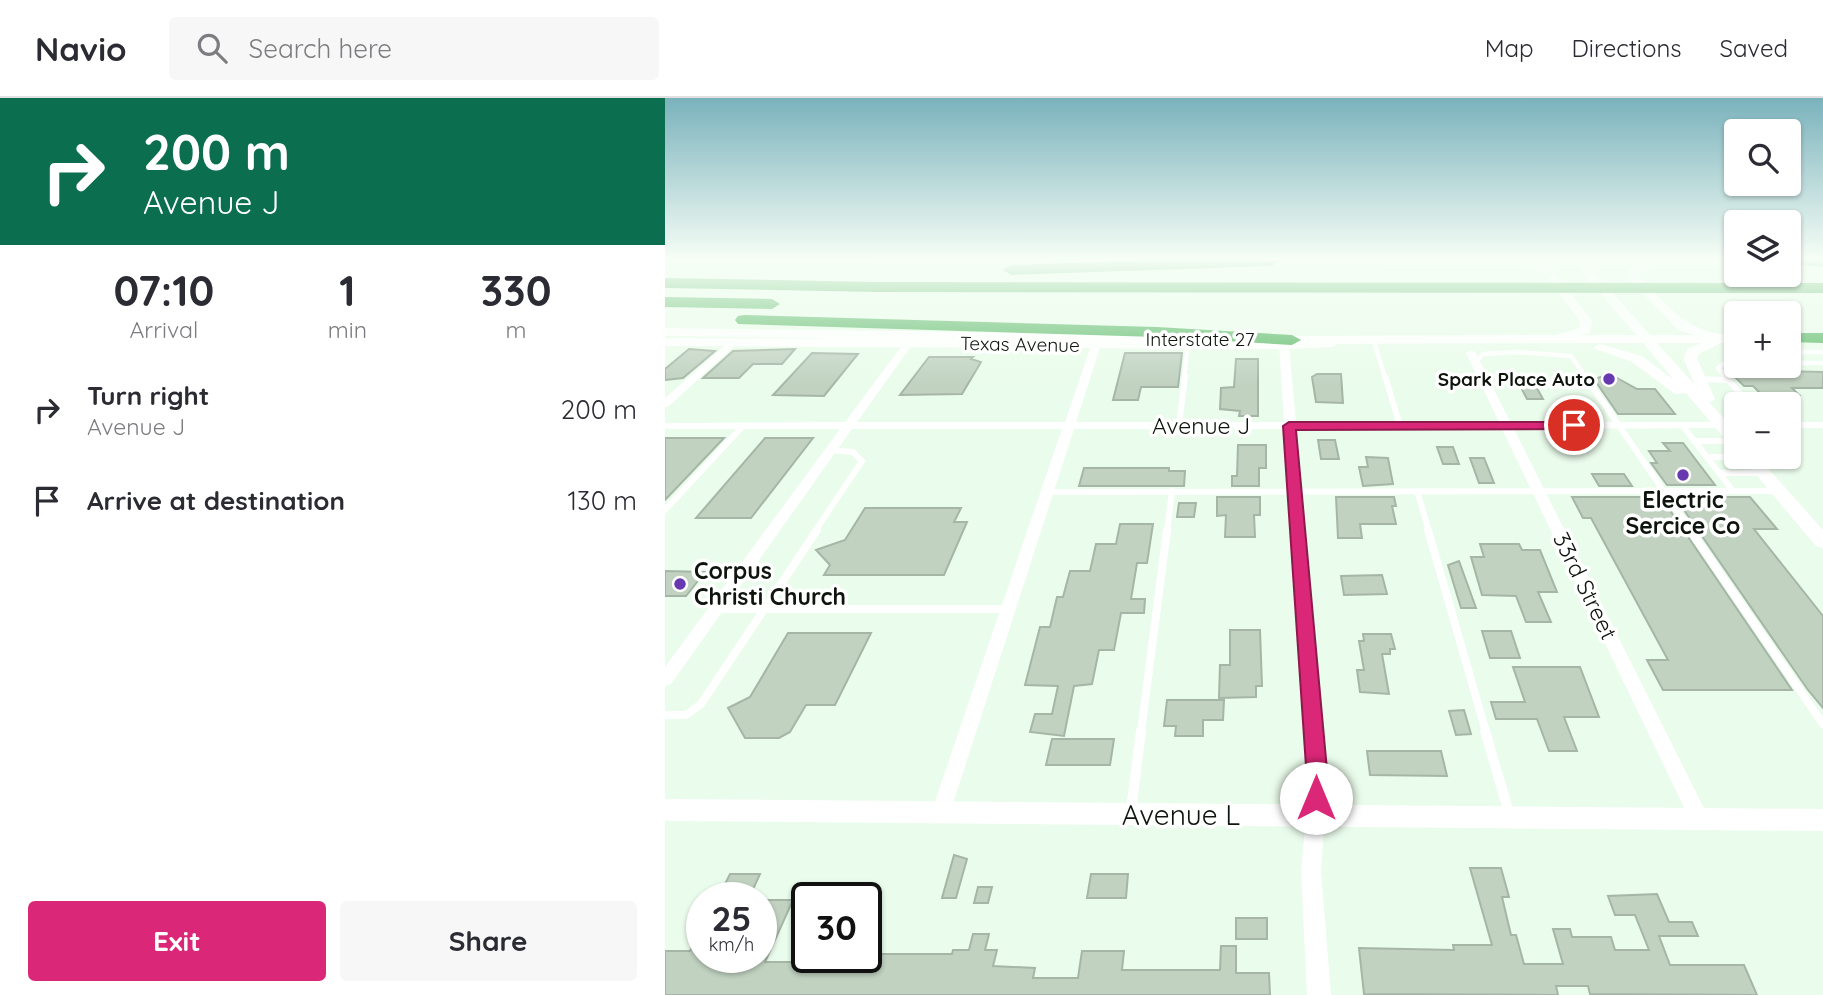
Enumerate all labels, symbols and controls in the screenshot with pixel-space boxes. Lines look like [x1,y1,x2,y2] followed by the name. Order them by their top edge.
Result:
[169,17,659,80] search box
[35,28,127,69] text: Navio
[193,29,231,67] icon: search
[249,32,392,65] text: Search here
[1485,33,1534,63] text: Map
[1572,33,1682,63] text: Directions
[1720,33,1788,63] text: Saved
[1724,119,1801,469] map controls
[1724,119,1801,196] button: search
[143,121,290,182] text: 200 m
[28,126,119,217] icon: right
[143,182,279,222] text: Avenue J
[1724,210,1801,287] button: layers
[114,264,214,317] text: 07:10
[339,264,356,317] text: 1
[481,264,551,317] text: 330
[1724,301,1801,378] button: +
[129,315,198,344] text: Arrival
[328,315,367,344] text: min
[506,315,527,344] text: m
[1145,327,1255,351] street label: Interstate 27
[960,331,1080,357] street label: Texas Avenue
[1438,367,1595,391] place label: Spark Place Auto
[1601,371,1617,387] marker: Spark Place Auto
[87,379,209,412] text: Turn right
[28,391,66,429] icon: right
[1724,392,1801,469] button: −
[561,393,637,426] text: 200 m
[1544,395,1604,455] pin
[1555,406,1593,444] icon: arrive
[1152,411,1250,440] street label: Avenue J
[87,412,185,441] text: Avenue J
[1675,467,1691,483] marker: Electric Sercice Co
[28,482,66,520] icon: arrive
[87,484,345,517] text: Arrive at destination
[567,484,637,517] text: 130 m
[1626,485,1740,540] place label: Electric Sercice Co
[1547,528,1624,644] street label: 33rd Street
[694,556,846,611] place label: Corpus Christi Church
[672,576,688,592] marker: Corpus Christi Church
[1279,761,1353,835] position arrow
[1122,797,1240,832] street label: Avenue L
[791,882,882,973] speed limit sign: 30
[711,896,752,940] text: 25
[28,901,326,981] button: Exit
[340,901,637,981] button: Share
[709,933,754,956] text: km/h

